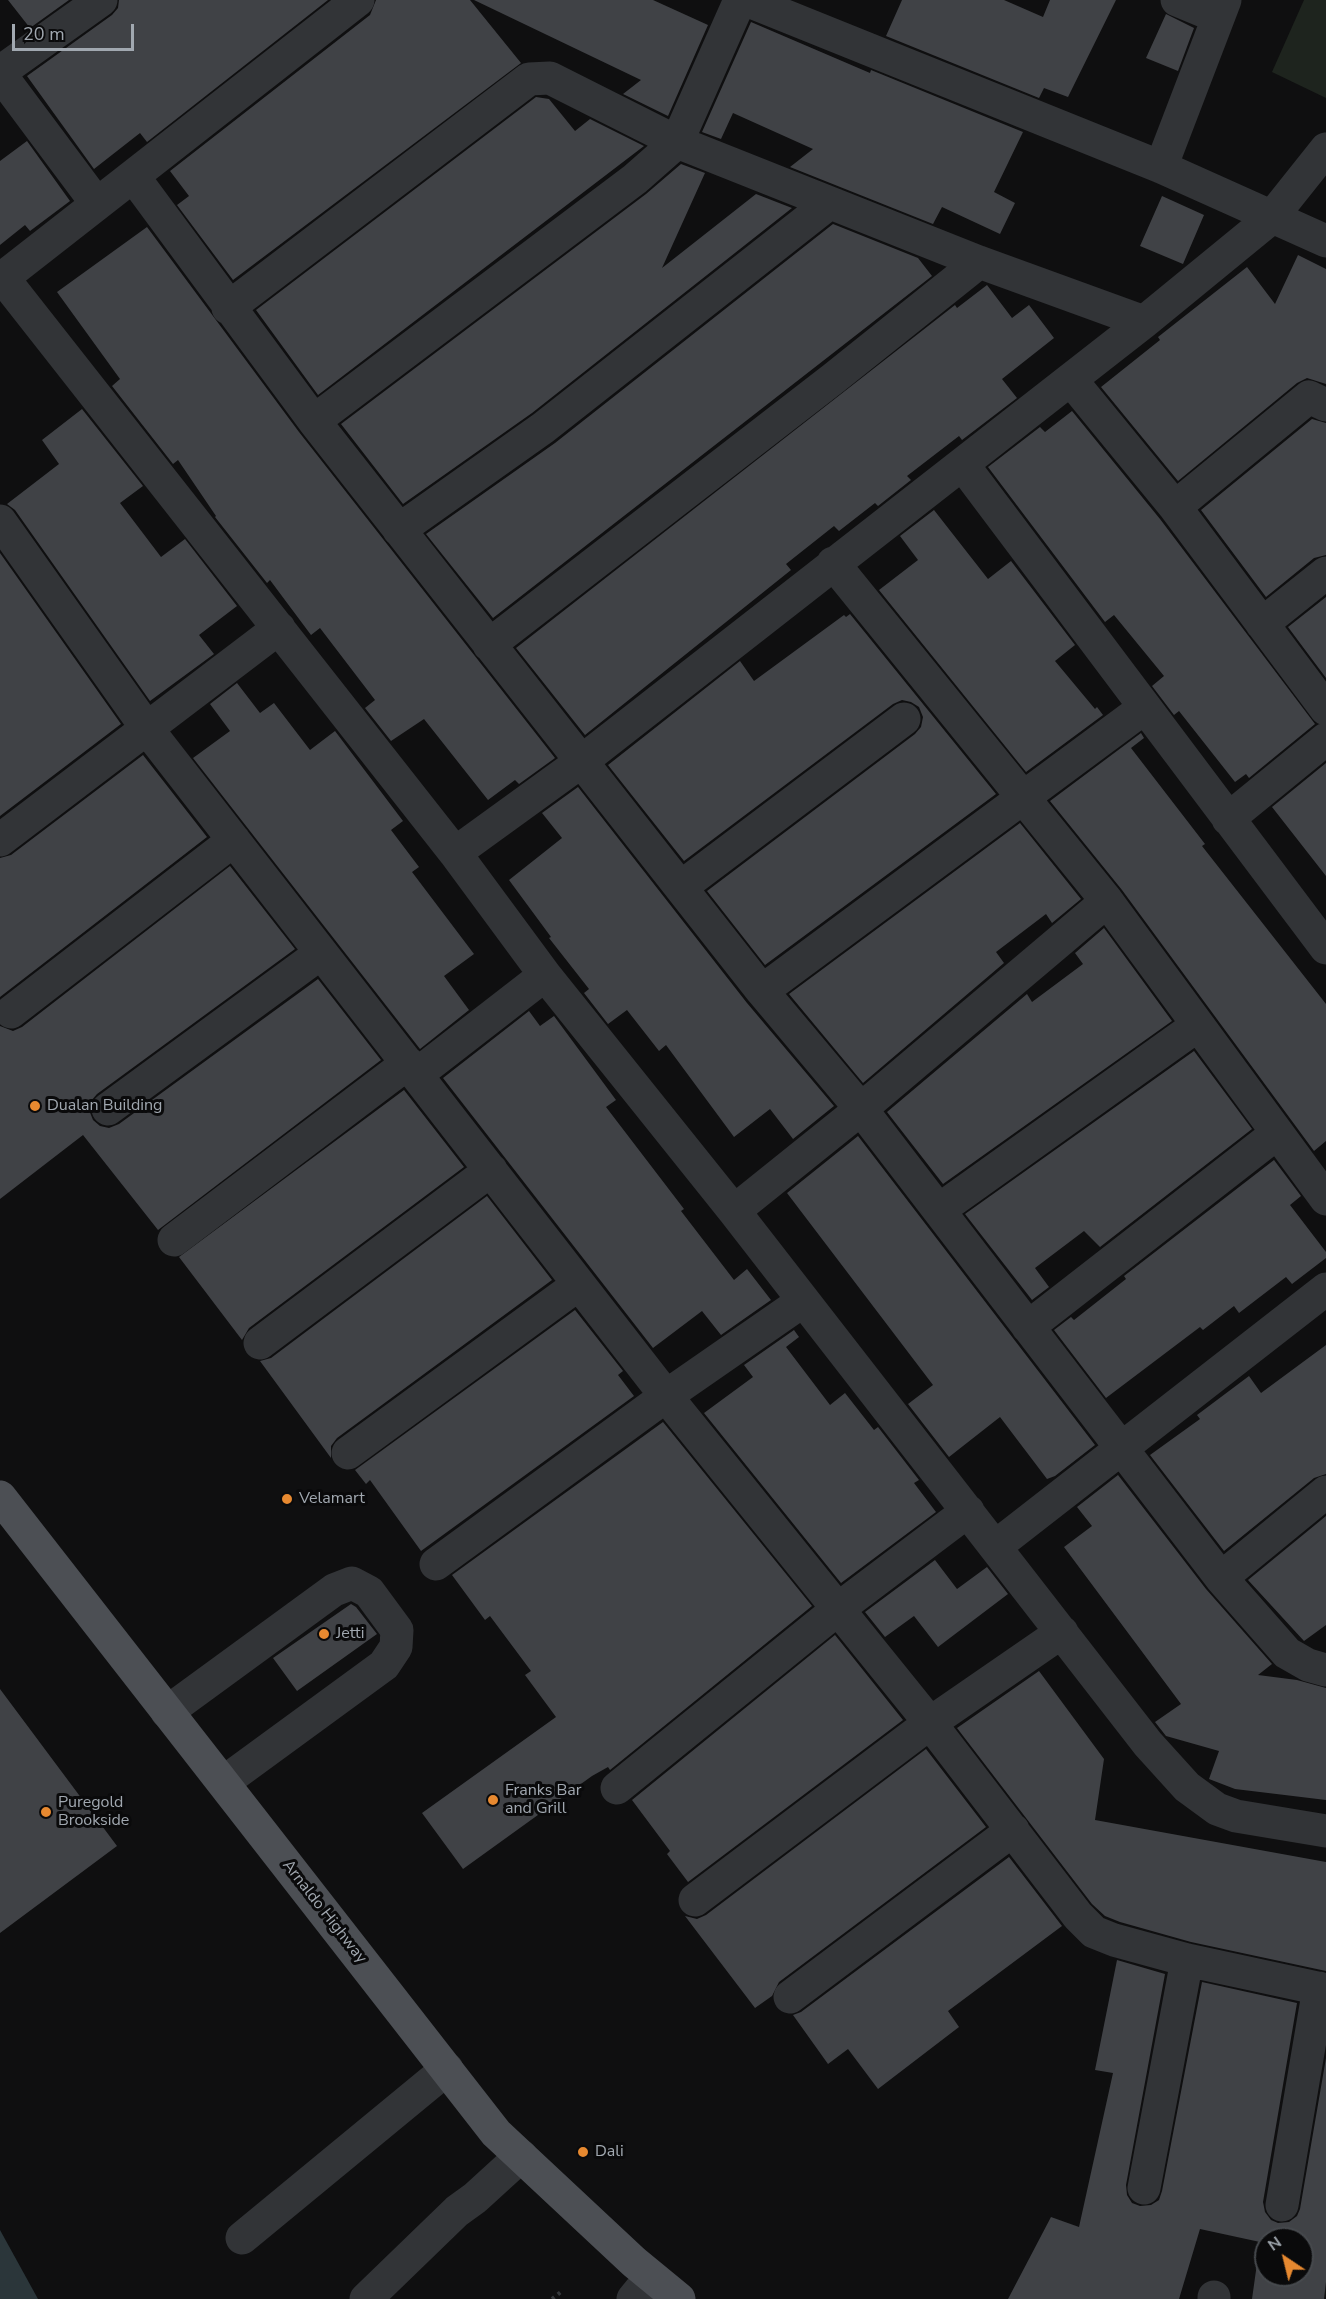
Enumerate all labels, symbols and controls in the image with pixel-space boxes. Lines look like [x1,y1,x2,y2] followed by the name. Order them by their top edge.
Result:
[15,12,136,50] scale bar
[23,22,65,46] text: 20 m
[47,1096,162,1116] place label: Dualan Building
[28,1099,42,1113] marker: Dualan Building
[299,1489,365,1509] place label: Velamart
[280,1492,294,1506] marker: Velamart
[336,1624,364,1644] place label: Jetti
[317,1627,331,1641] marker: Jetti
[505,1781,582,1819] place label: Franks Bar and Grill
[58,1793,129,1831] place label: Puregold Brookside
[486,1793,500,1807] marker: Franks Bar and Grill
[39,1805,53,1819] marker: Puregold Brookside
[278,1856,370,1968] street label: Arnaldo Highway
[595,2142,624,2162] place label: Dali
[576,2145,590,2159] marker: Dali
[1254,2227,1314,2287] north arrow
[1264,2231,1286,2256] text: N

